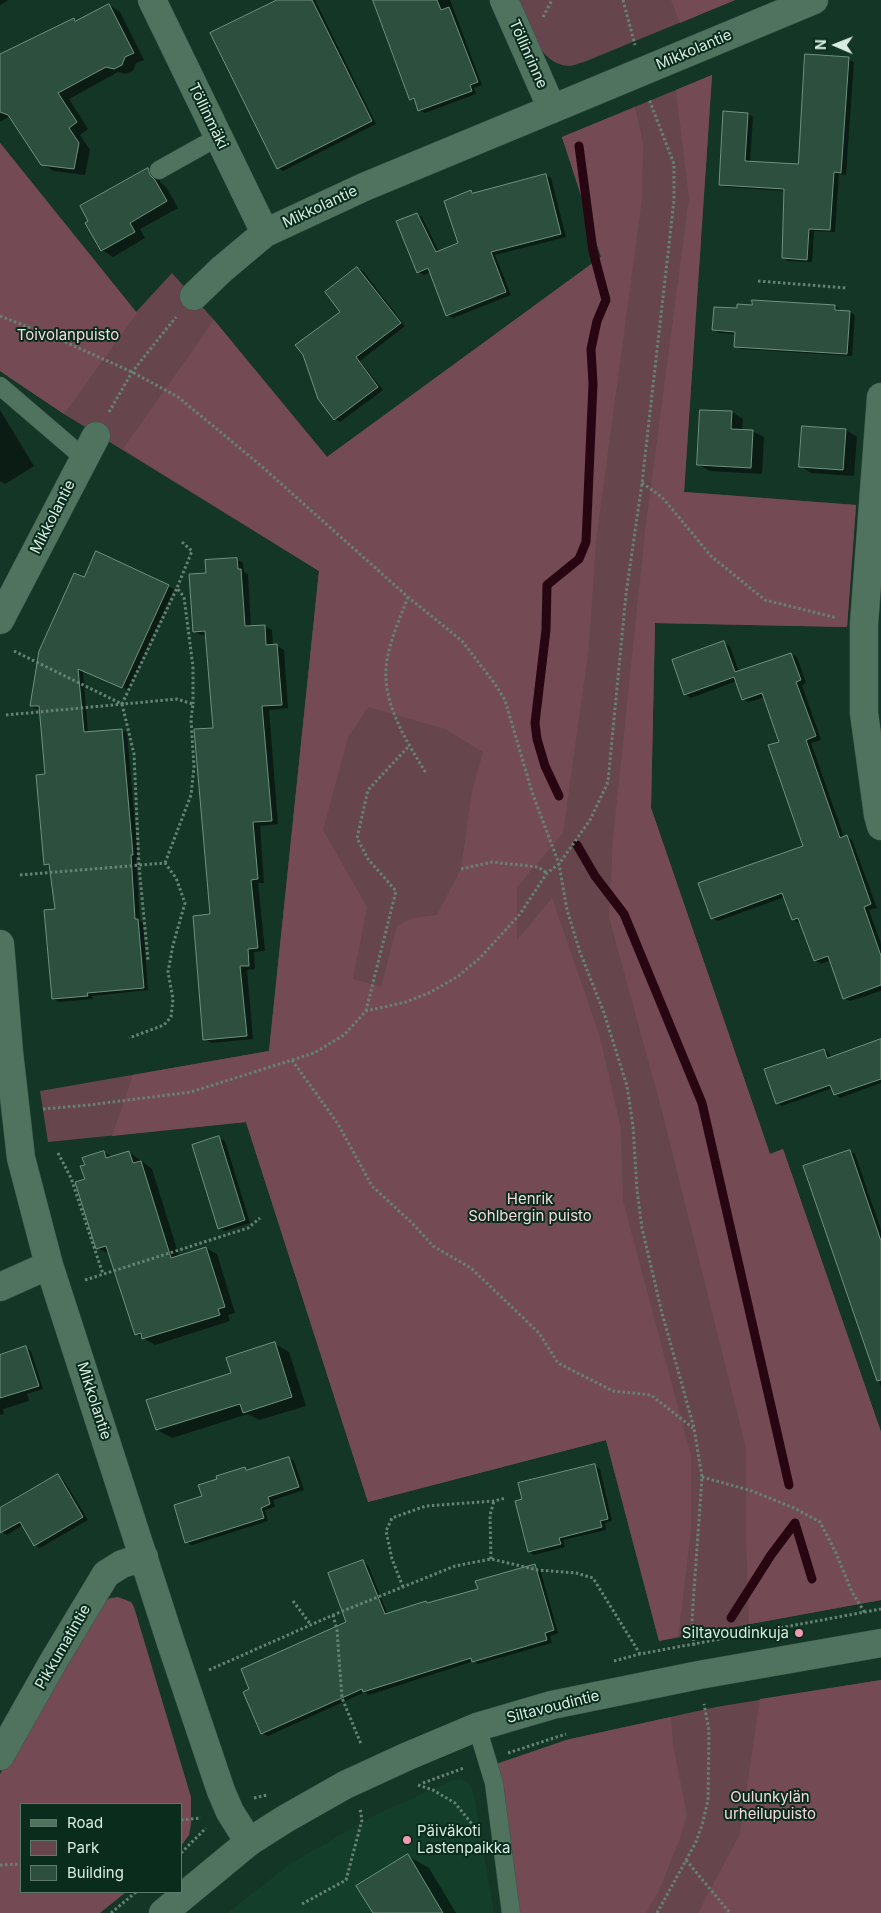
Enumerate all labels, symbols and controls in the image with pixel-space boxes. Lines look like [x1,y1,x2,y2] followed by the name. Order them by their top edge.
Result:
[505,17,551,91] street label: Töllinrinne
[811,20,861,70] north arrow
[653,26,735,74] street label: Mikkolantie
[812,39,829,50] text: N
[184,80,232,152] street label: Töllinmäki
[280,182,360,232] street label: Mikkolantie
[17,326,119,344] park label: Toivolanpuisto
[27,477,79,557] street label: Mikkolantie
[468,1190,592,1225] park label: Henrik Sohlbergin puisto
[73,1360,115,1442] street label: Mikkolantie
[32,1601,94,1693] street label: Pikkumatintie
[682,1624,789,1642] place label: Siltavoudinkuja
[793,1627,805,1639] marker: Siltavoudinkuja
[505,1687,601,1727] street label: Siltavoudintie
[724,1788,816,1823] park label: Oulunkylän urheilupuisto
[20,1803,182,1893] legend
[67,1813,103,1832] text: Road
[417,1822,510,1857] place label: Päiväkoti Lastenpaikka
[401,1834,413,1846] marker: Päiväkoti Lastenpaikka
[67,1838,99,1857] text: Park
[67,1863,124,1882] text: Building

